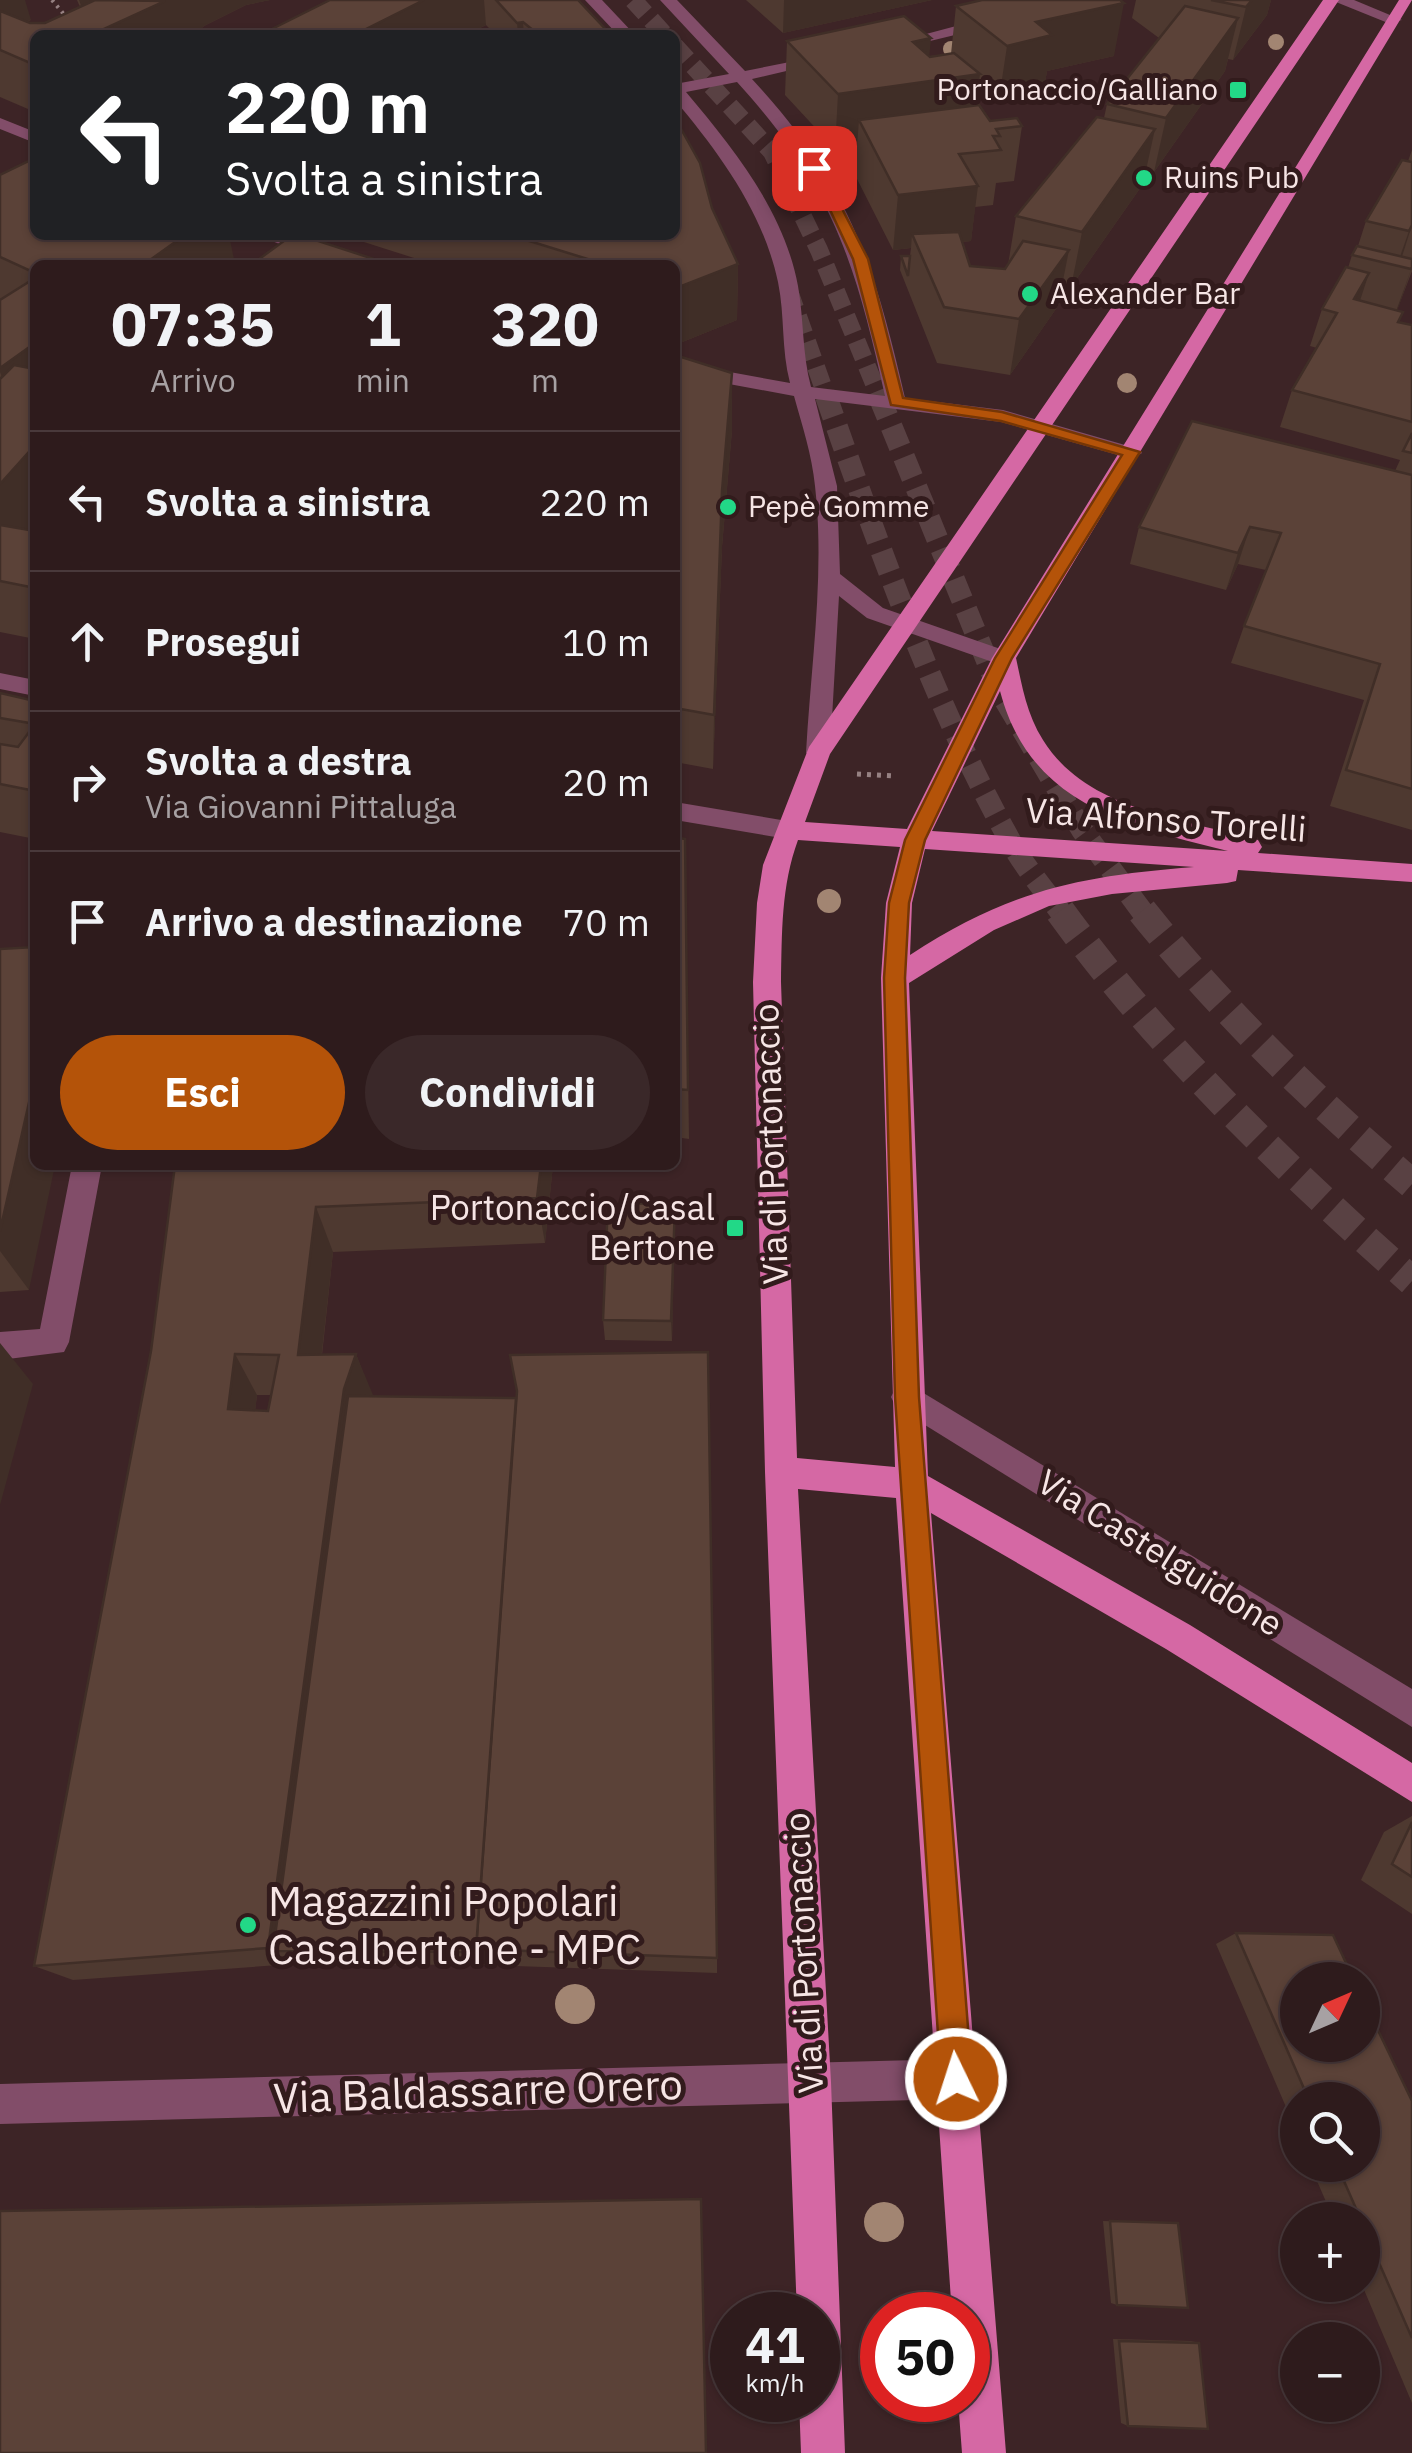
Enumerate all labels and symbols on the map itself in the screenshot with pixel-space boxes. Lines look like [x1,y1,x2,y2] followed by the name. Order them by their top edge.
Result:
[936,69,1218,108] place label: Portonaccio/Galliano
[1227,79,1249,101] marker: Portonaccio/Galliano
[772,126,857,211] pin
[1164,157,1299,196] place label: Ruins Pub
[1133,167,1155,189] marker: Ruins Pub
[1050,273,1240,312] place label: Alexander Bar
[1019,283,1041,305] marker: Alexander Bar
[748,486,930,525] place label: Pepè Gomme
[717,496,739,518] marker: Pepè Gomme
[1024,786,1308,852] street label: Via Alfonso Torelli
[742,1003,798,1285] street label: Via di Portonaccio
[430,1184,715,1270] place label: Portonaccio/Casal Bertone
[724,1217,746,1239] marker: Portonaccio/Casal Bertone
[1029,1458,1292,1646] street label: Via Castelguidone
[773,1811,833,2095] street label: Via di Portonaccio
[268,1873,641,1976] place label: Magazzini Popolari Casalbertone - MPC
[237,1914,259,1936] marker: Magazzini Popolari Casalbertone - MPC
[1280,1962,1380,2062] north arrow
[904,2027,1008,2131] position arrow
[272,2056,684,2125] street label: Via Baldassarre Orero
[860,2292,990,2422] speed limit sign: 50

